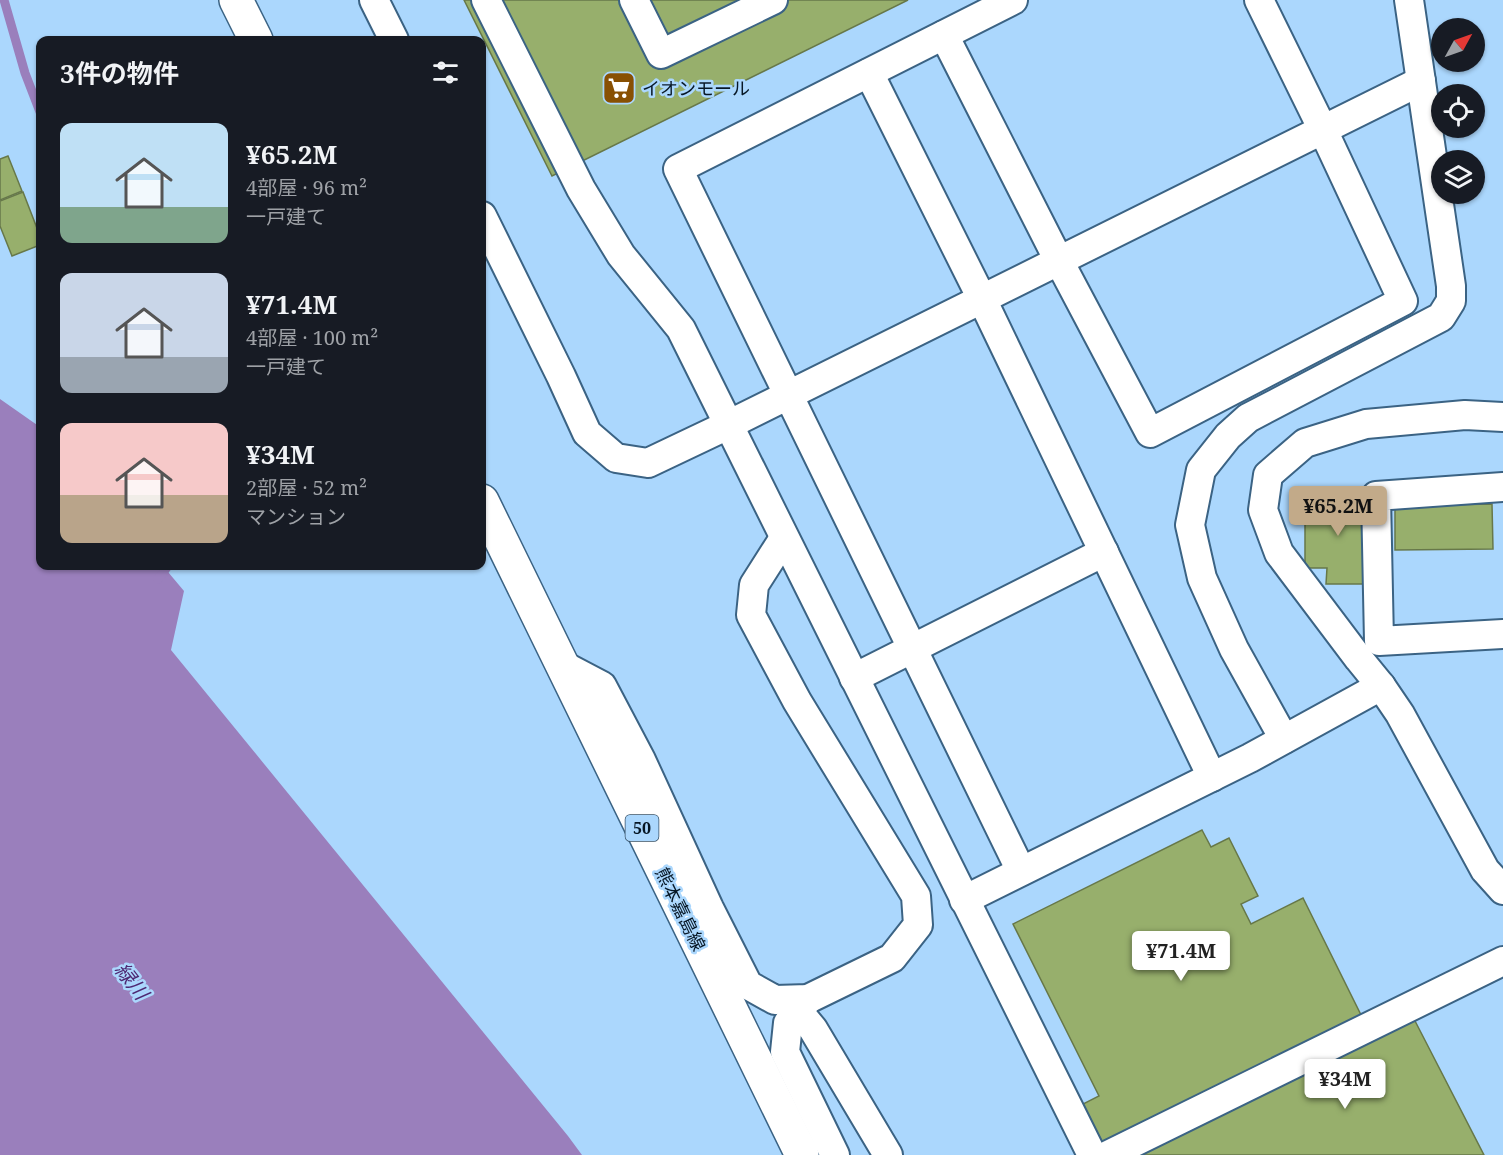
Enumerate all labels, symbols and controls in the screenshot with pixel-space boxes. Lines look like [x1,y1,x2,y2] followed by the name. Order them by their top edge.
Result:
[1431,18,1485,72] north arrow
[1431,18,1485,204] map controls
[60,55,179,91] text: 3件の物件
[429,56,462,89] icon: filters
[601,70,637,106] supermarket icon: イオンモール
[642,76,750,100] place label: イオンモール
[1431,84,1485,138] button: locate
[246,136,337,172] text: ¥65.2M
[108,147,180,219] icon: home
[1431,150,1485,204] button: layers
[246,174,367,201] text: 4部屋 · 96 m²
[246,203,326,230] text: 一戸建て
[246,286,337,322] text: ¥71.4M
[108,297,180,369] icon: home
[246,324,378,351] text: 4部屋 · 100 m²
[246,353,326,380] text: 一戸建て
[246,436,315,472] text: ¥34M
[108,447,180,519] icon: home
[246,474,367,501] text: 2部屋 · 52 m²
[1289,486,1387,537] pin: ¥65.2M
[1303,492,1373,519] text: ¥65.2M
[246,503,346,530] text: マンション
[626,815,658,841] road number: 50
[650,863,712,955] street label: 熊本嘉島線
[1132,931,1230,982] pin: ¥71.4M
[1146,937,1216,964] text: ¥71.4M
[109,957,156,1007] water label: 緑川
[1309,1059,1381,1110] pin: ¥34M
[1319,1065,1371,1092] text: ¥34M

